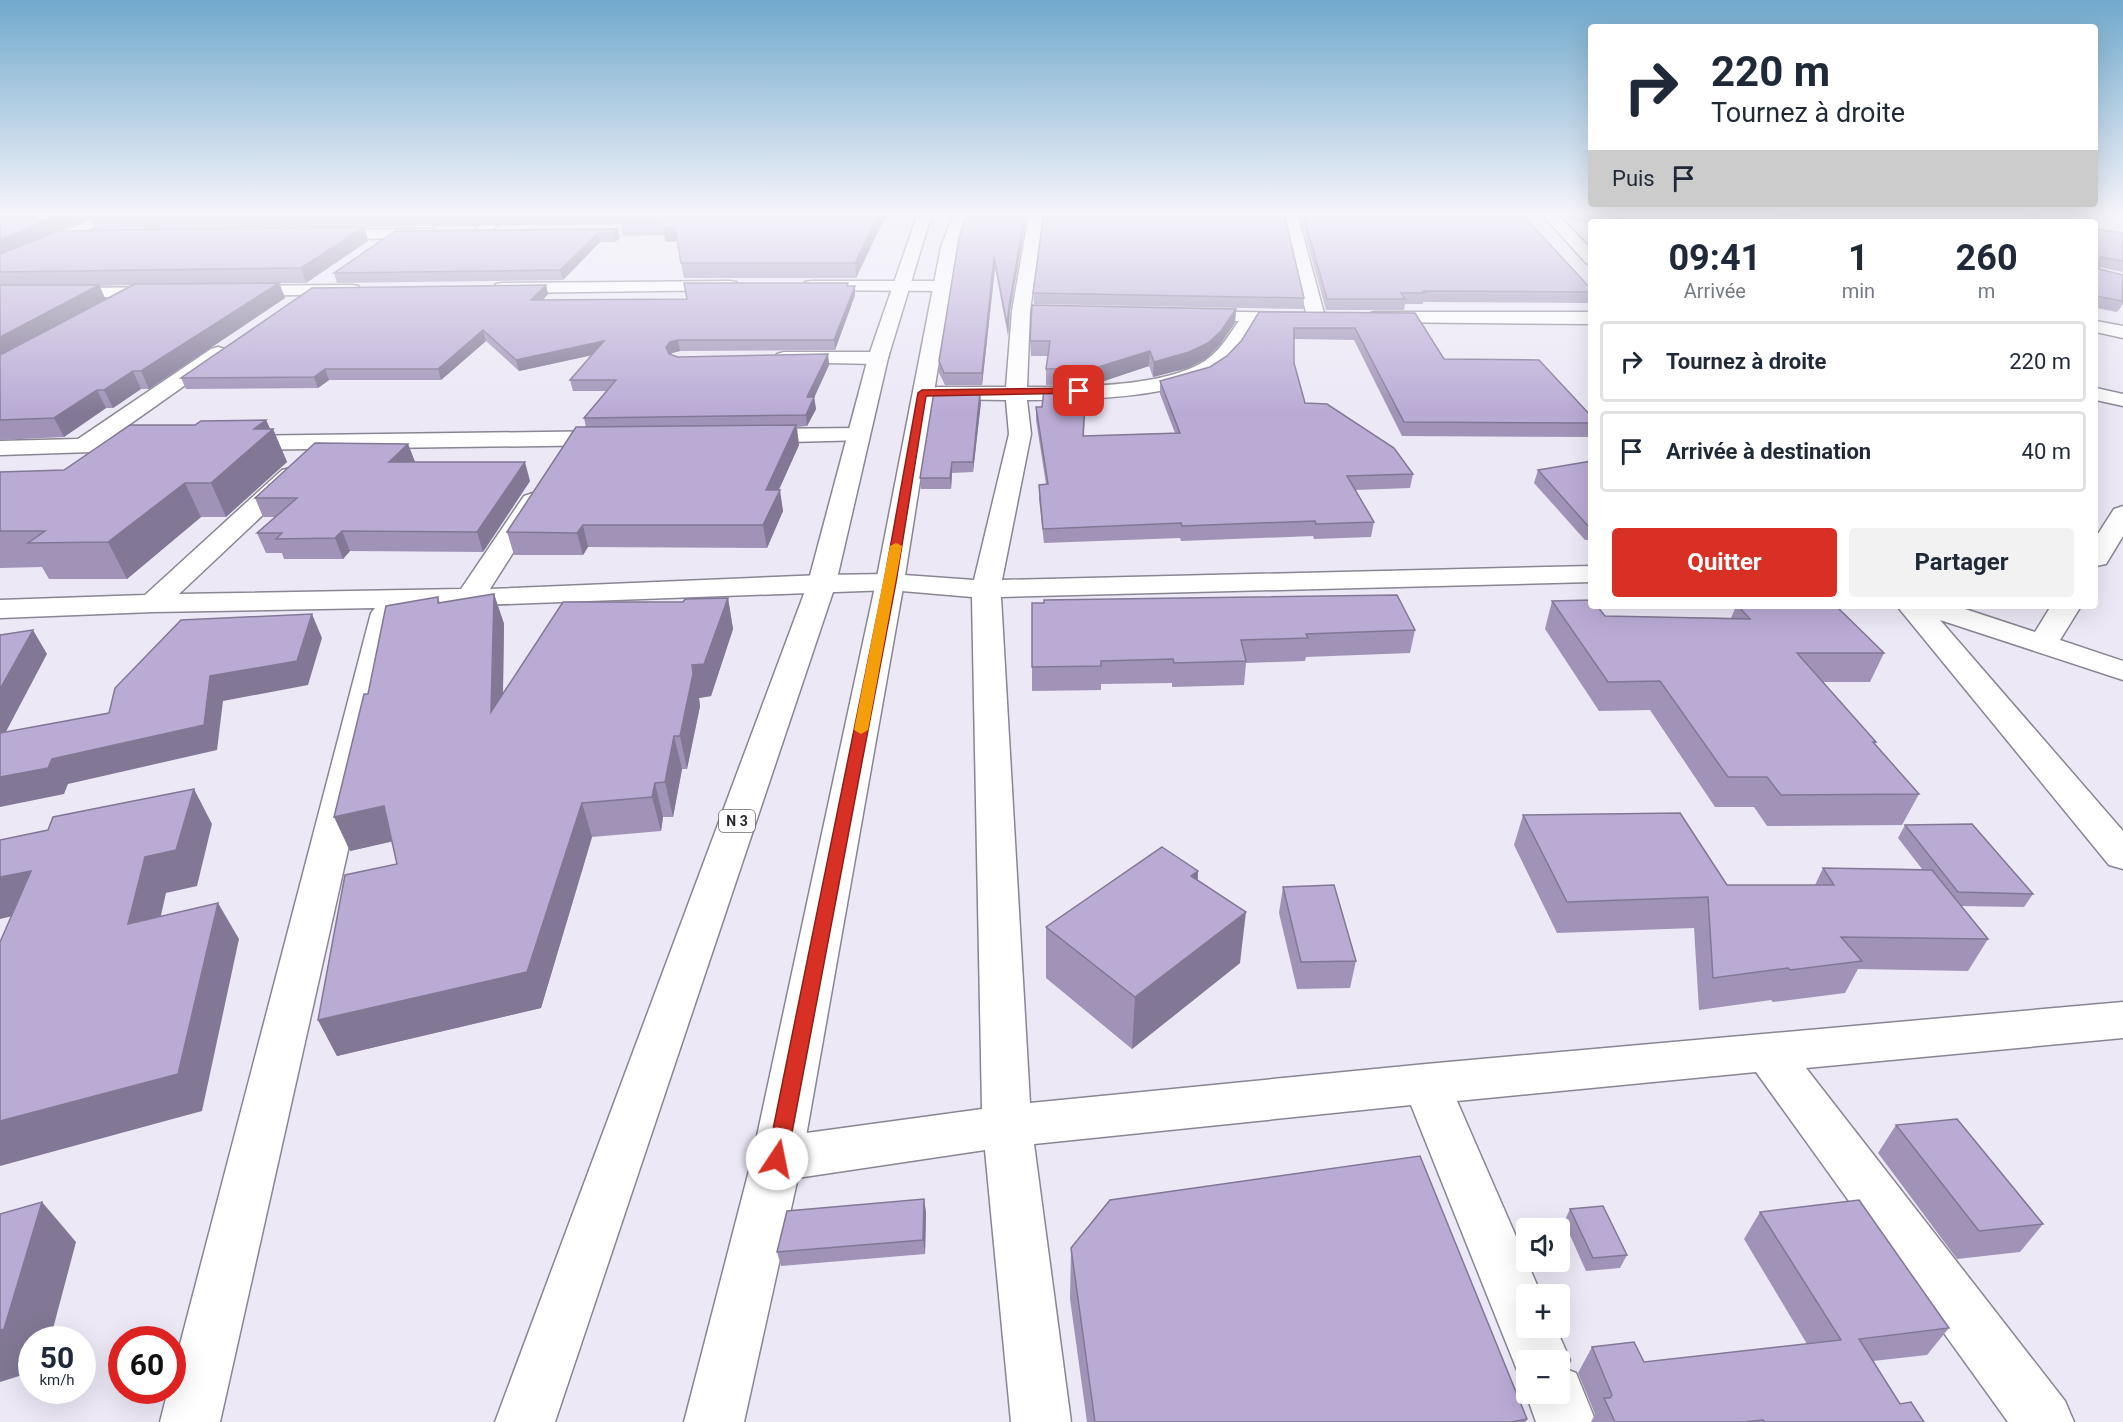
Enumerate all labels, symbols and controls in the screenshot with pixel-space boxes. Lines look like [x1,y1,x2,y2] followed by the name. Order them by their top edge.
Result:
[1711,47,1830,96] text: 220 m
[1612,48,1690,126] icon: right
[1711,97,1905,129] text: Tournez à droite
[1667,162,1700,195] icon: arrive
[1612,166,1655,191] text: Puis
[1668,237,1761,279] text: 09:41
[1848,237,1869,279] text: 1
[1956,237,2018,279] text: 260
[1684,279,1746,303] text: Arrivée
[1842,279,1875,303] text: min
[1978,279,1995,303] text: m
[1615,345,1648,378] icon: right
[1666,349,1826,374] text: Tournez à droite
[2009,349,2071,374] text: 220 m
[1053,365,1104,416] pin
[1062,374,1095,407] icon: arrive
[1615,435,1648,468] icon: arrive
[1666,439,1871,464] text: Arrivée à destination
[2022,439,2071,464] text: 40 m
[1612,528,1837,597] button: Quitter
[1849,528,2074,597] button: Partager
[719,810,755,832] road number: N 3
[745,1127,809,1191] position arrow
[1516,1218,1570,1404] map controls
[1516,1218,1570,1272] button: sound
[1516,1284,1570,1338] button: +
[108,1326,186,1404] speed limit sign: 60
[40,1340,74,1375] text: 50
[1516,1350,1570,1404] button: −
[39,1371,75,1389] text: km/h

